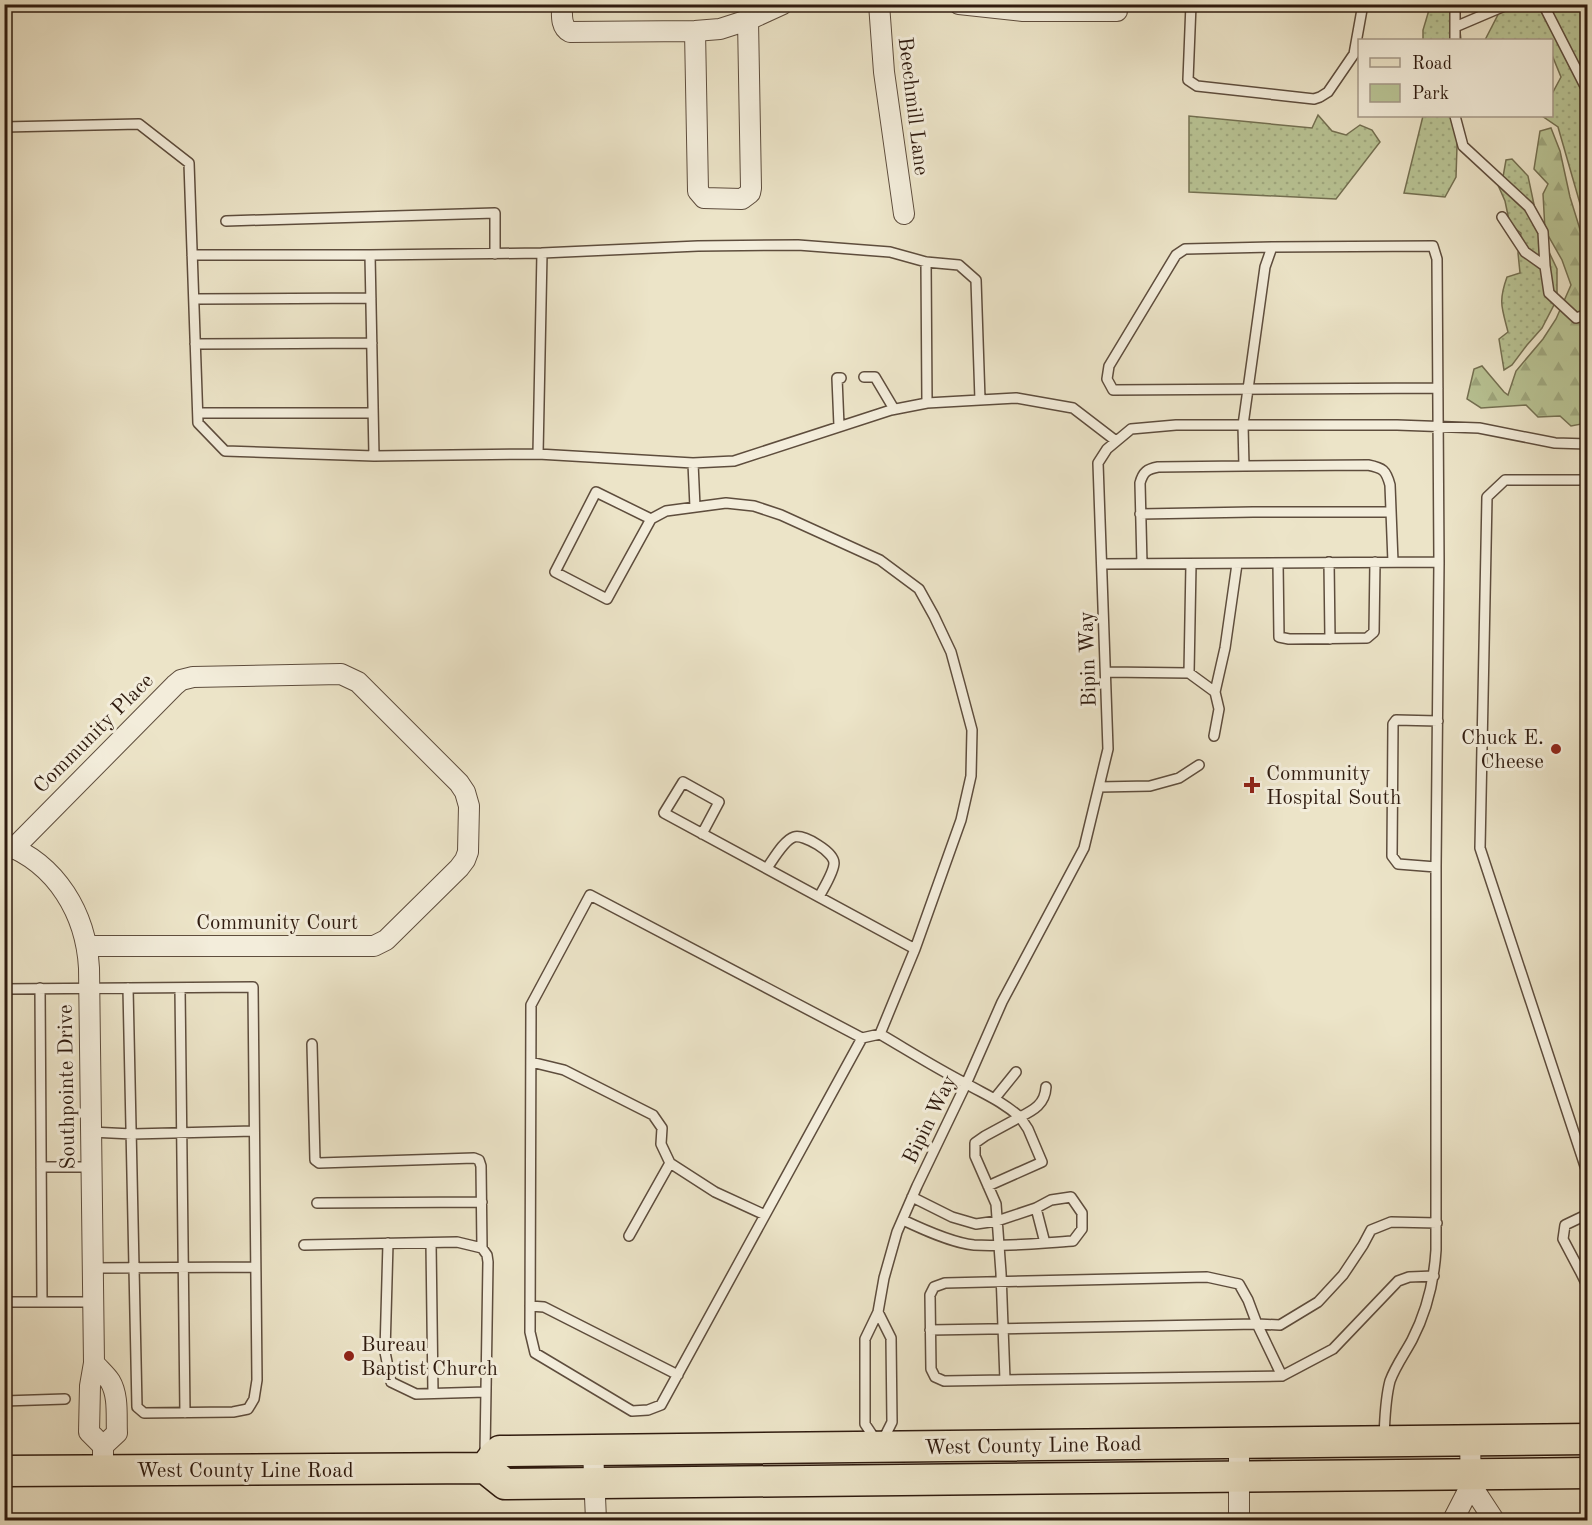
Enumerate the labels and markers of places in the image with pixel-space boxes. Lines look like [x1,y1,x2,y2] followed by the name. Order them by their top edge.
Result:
[1461,728,1544,773] place label: Chuck E. Cheese
[1549,742,1563,756] marker: Chuck E. Cheese
[1266,764,1401,809] place label: Community Hospital South
[1243,776,1261,794] marker: Community Hospital South
[361,1335,498,1380] place label: Bureau Baptist Church
[342,1349,356,1363] marker: Bureau Baptist Church

